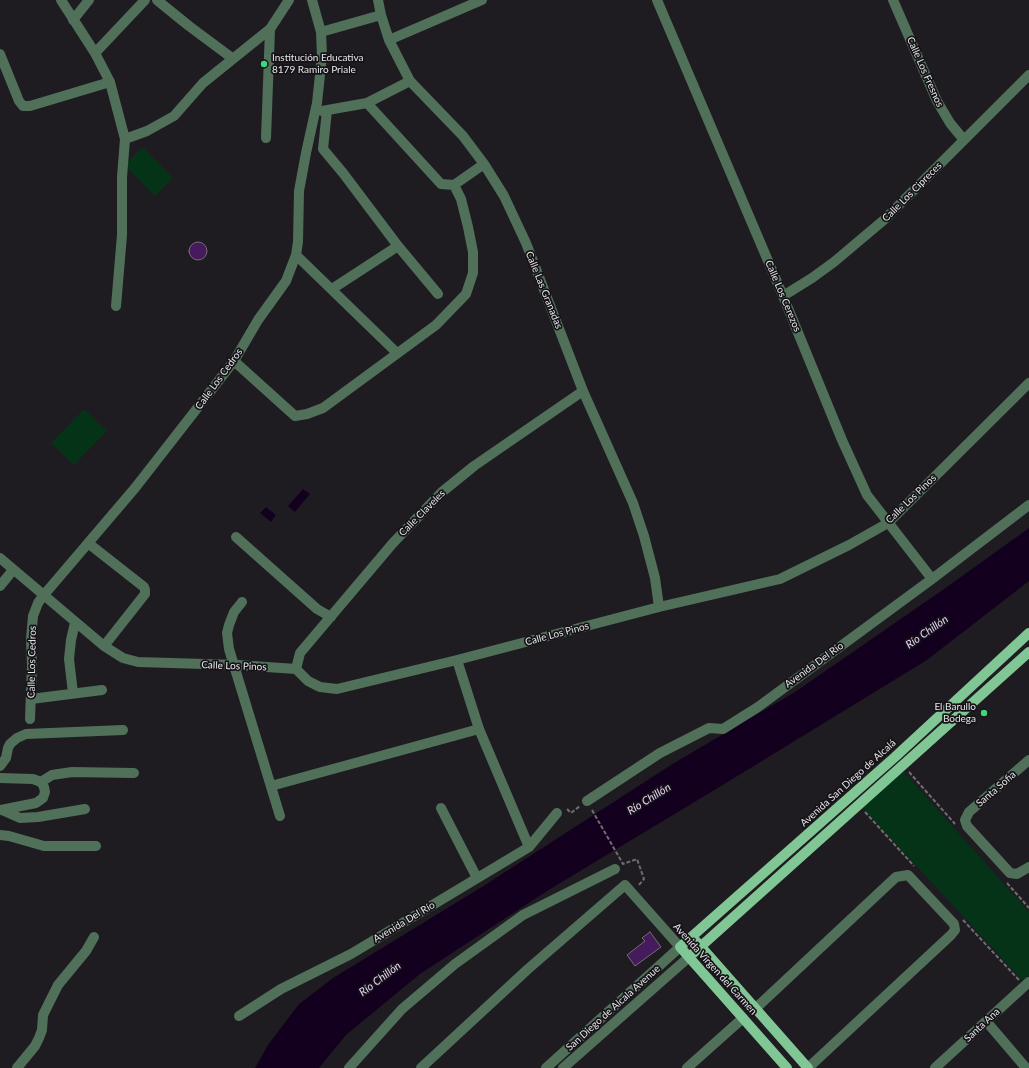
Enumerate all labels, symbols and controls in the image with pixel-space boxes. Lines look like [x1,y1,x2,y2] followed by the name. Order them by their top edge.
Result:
[904,35,946,109] street label: Calle Los Fresnos
[272,52,364,76] place label: Institución Educativa 8179 Ramiro Priale
[259,59,269,69] marker: Institución Educativa 8179 Ramiro Priale
[880,160,944,224] street label: Calle Los Cipreces
[523,250,565,330] street label: Calle Las Granadas
[763,258,803,334] street label: Calle Los Cerezos
[193,346,245,412] street label: Calle Los Cedros
[883,472,939,526] street label: Calle Los Pinos
[396,487,448,539] street label: Calle Claveles
[903,613,951,651] water label: Río Chillón
[524,620,590,648] street label: Calle Los Pinos
[25,626,39,698] street label: Calle Los Cedros
[782,640,846,690] street label: Avenida Del Río
[201,659,267,673] street label: Calle Los Pinos
[934,701,976,724] place label: El Barullo Bodega
[979,708,989,718] marker: El Barullo Bodega
[798,737,898,829] street label: Avenida San Diego de Alcalá
[974,769,1018,809] street label: Santa Sofia
[625,780,673,818] water label: Río Chillón
[371,899,437,945] street label: Avenida Del Río
[671,921,759,1017] street label: Avenida Vírgen del Carmen
[357,959,403,999] water label: Río Chillón
[564,963,662,1053] street label: San Diego de Alcala Avenue
[962,1006,1002,1044] street label: Santa Ana

